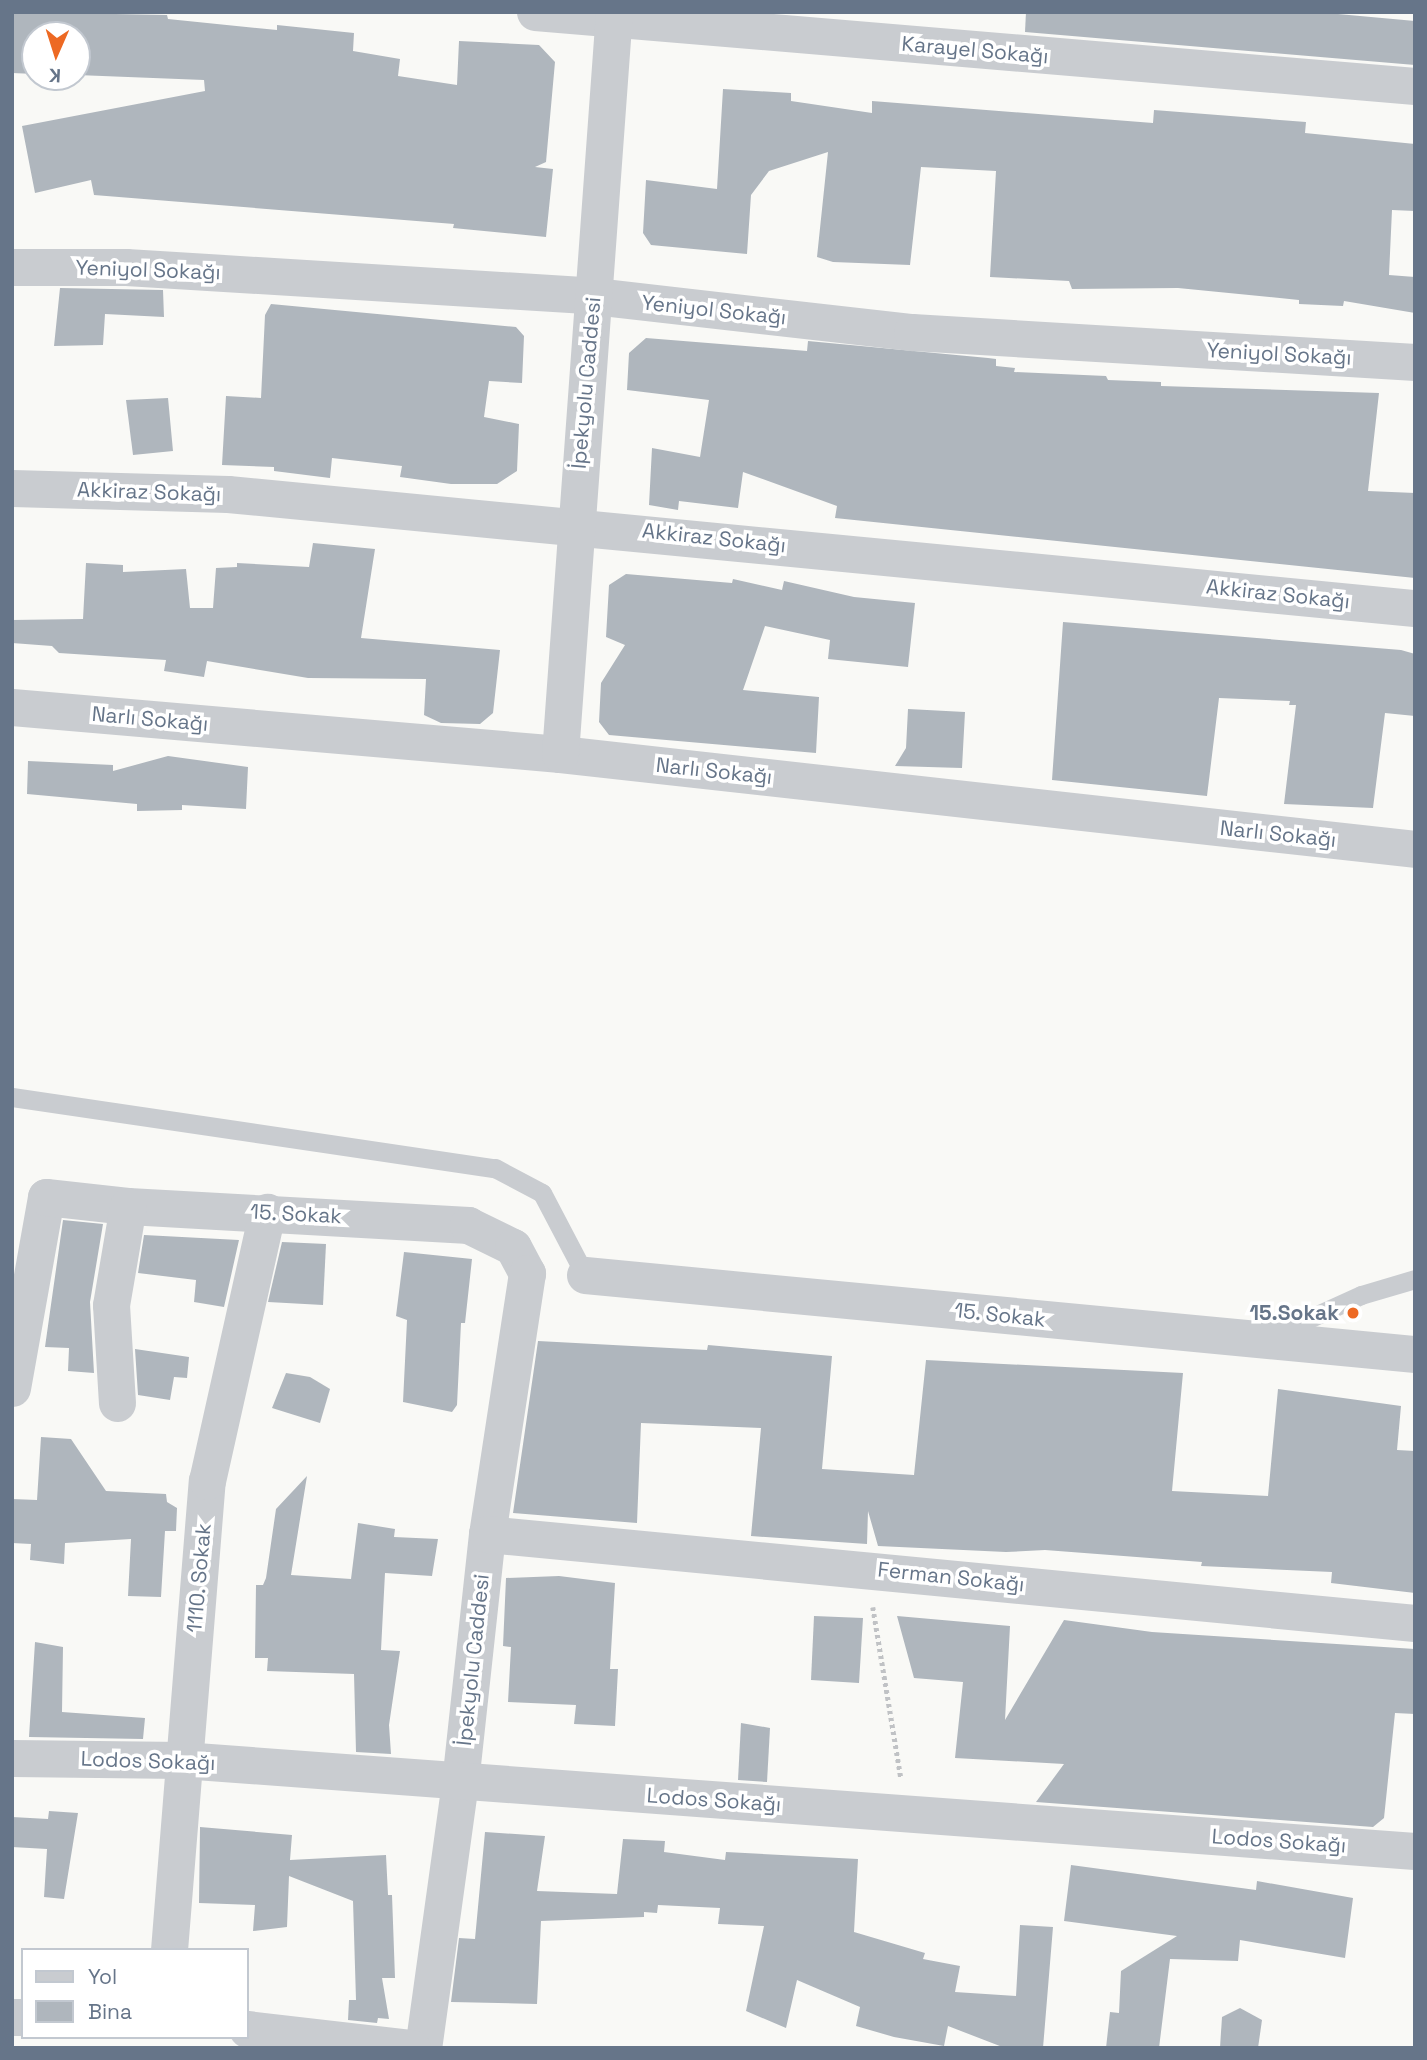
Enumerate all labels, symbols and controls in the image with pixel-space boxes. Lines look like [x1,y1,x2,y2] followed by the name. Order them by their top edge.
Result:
[21,21,91,91] north arrow
[900,31,1050,69] street label: Karayel Sokağı
[48,63,62,88] text: K
[75,255,221,285] street label: Yeniyol Sokağı
[641,290,787,330] street label: Yeniyol Sokağı
[566,296,606,470] street label: İpekyolu Caddesi
[1206,338,1352,370] street label: Yeniyol Sokağı
[76,477,222,507] street label: Akkiraz Sokağı
[641,518,787,558] street label: Akkiraz Sokağı
[1205,574,1351,614] street label: Akkiraz Sokağı
[91,701,209,737] street label: Narlı Sokağı
[655,752,773,790] street label: Narlı Sokağı
[1219,815,1337,853] street label: Narlı Sokağı
[249,1199,343,1229] street label: 15. Sokak
[953,1298,1047,1332] street label: 15. Sokak
[1249,1300,1339,1326] place label: 15.Sokak
[1345,1305,1361,1321] marker: 15.Sokak
[182,1522,216,1634] street label: 1110. Sokak
[876,1557,1026,1597] street label: Ferman Sokağı
[451,1573,495,1747] street label: İpekyolu Caddesi
[80,1746,216,1776] street label: Lodos Sokağı
[646,1783,782,1817] street label: Lodos Sokağı
[1211,1824,1347,1858] street label: Lodos Sokağı
[21,1948,248,2039] legend
[88,1963,117,1990] text: Yol
[88,1998,132,2025] text: Bina

